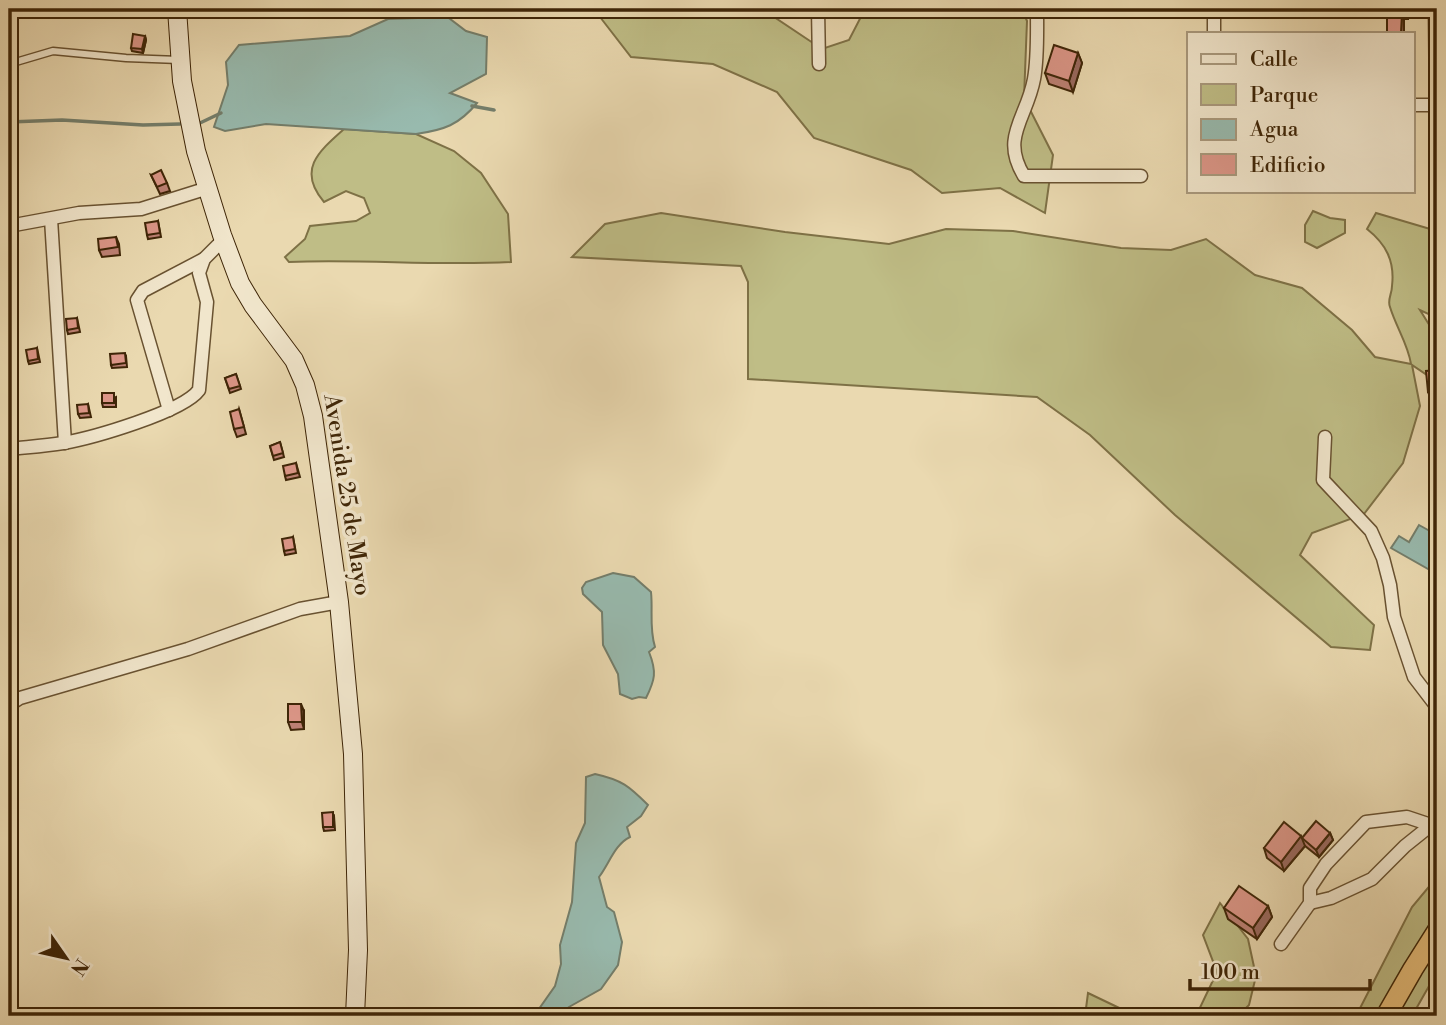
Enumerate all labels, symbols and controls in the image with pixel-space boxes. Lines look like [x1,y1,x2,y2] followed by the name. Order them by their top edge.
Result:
[1187,32,1414,192] legend
[1250,47,1298,73] text: Calle
[1250,83,1318,109] text: Parque
[1249,117,1299,143] text: Agua
[1250,153,1326,179] text: Edificio
[317,391,377,598] street label: Avenida 25 de Mayo
[32,923,102,993] north arrow
[1190,948,1371,992] scale bar
[65,954,93,980] text: N
[1201,960,1260,986] text: 100 m

